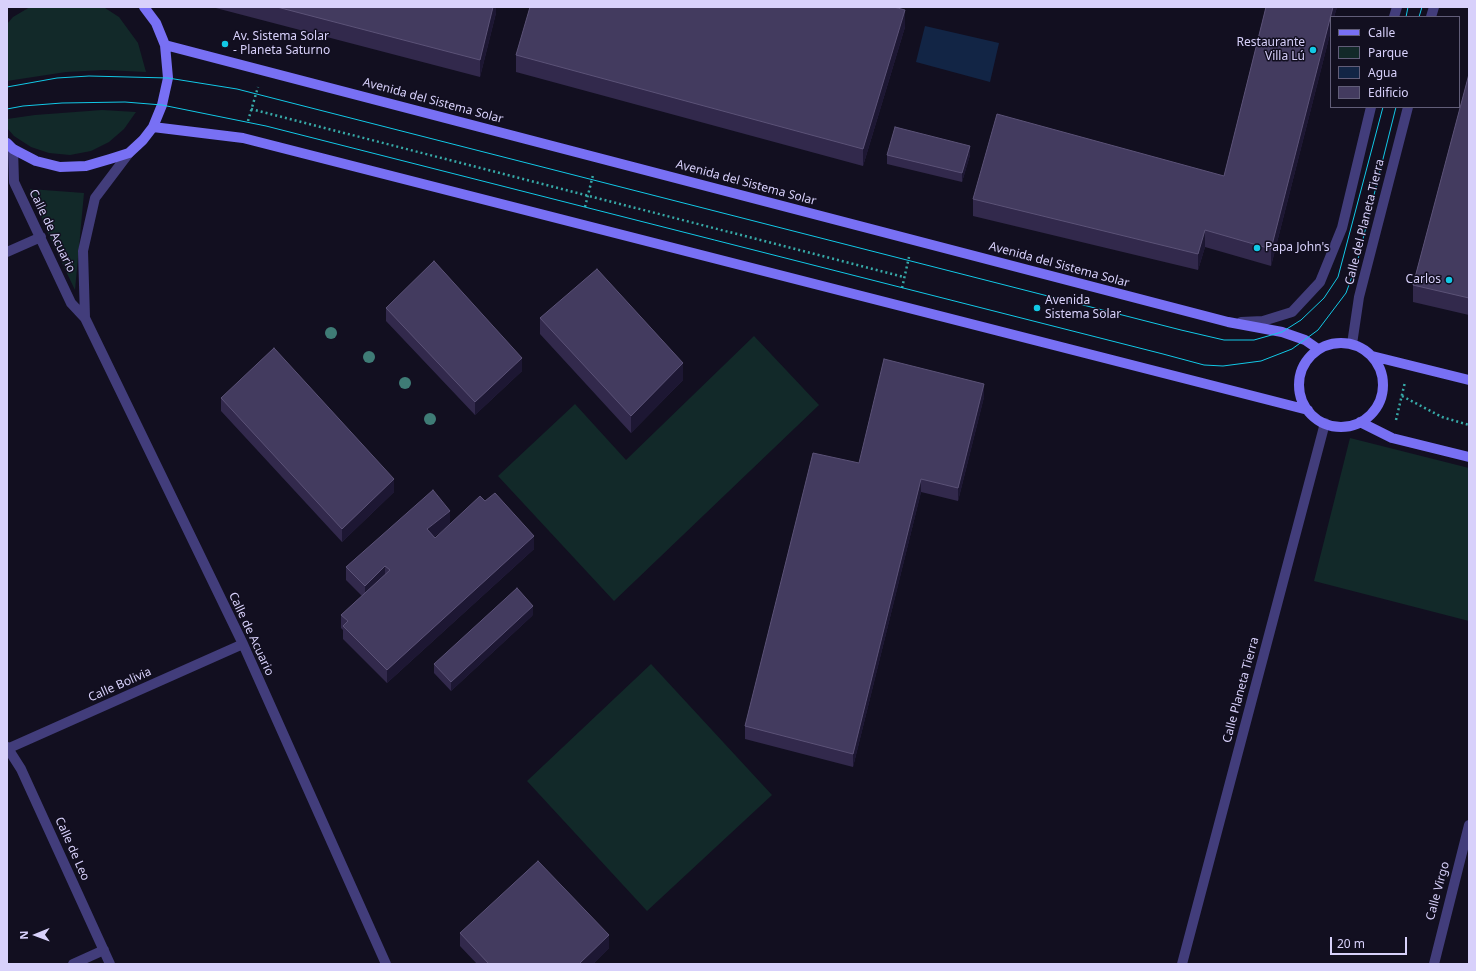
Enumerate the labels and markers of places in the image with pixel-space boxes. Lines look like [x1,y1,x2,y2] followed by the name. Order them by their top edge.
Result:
[233,30,330,58] place label: Av. Sistema Solar - Planeta Saturno
[1237,36,1305,64] place label: Restaurante Villa Lú
[220,39,230,49] marker: Av. Sistema Solar - Planeta Saturno
[1308,45,1318,55] marker: Restaurante Villa Lú
[1265,241,1330,255] place label: Papa John's
[1252,243,1262,253] marker: Papa John's
[1406,273,1441,287] place label: Carlos
[1444,275,1454,285] marker: Carlos
[1045,294,1121,322] place label: Avenida Sistema Solar
[1032,303,1042,313] marker: Avenida Sistema Solar

